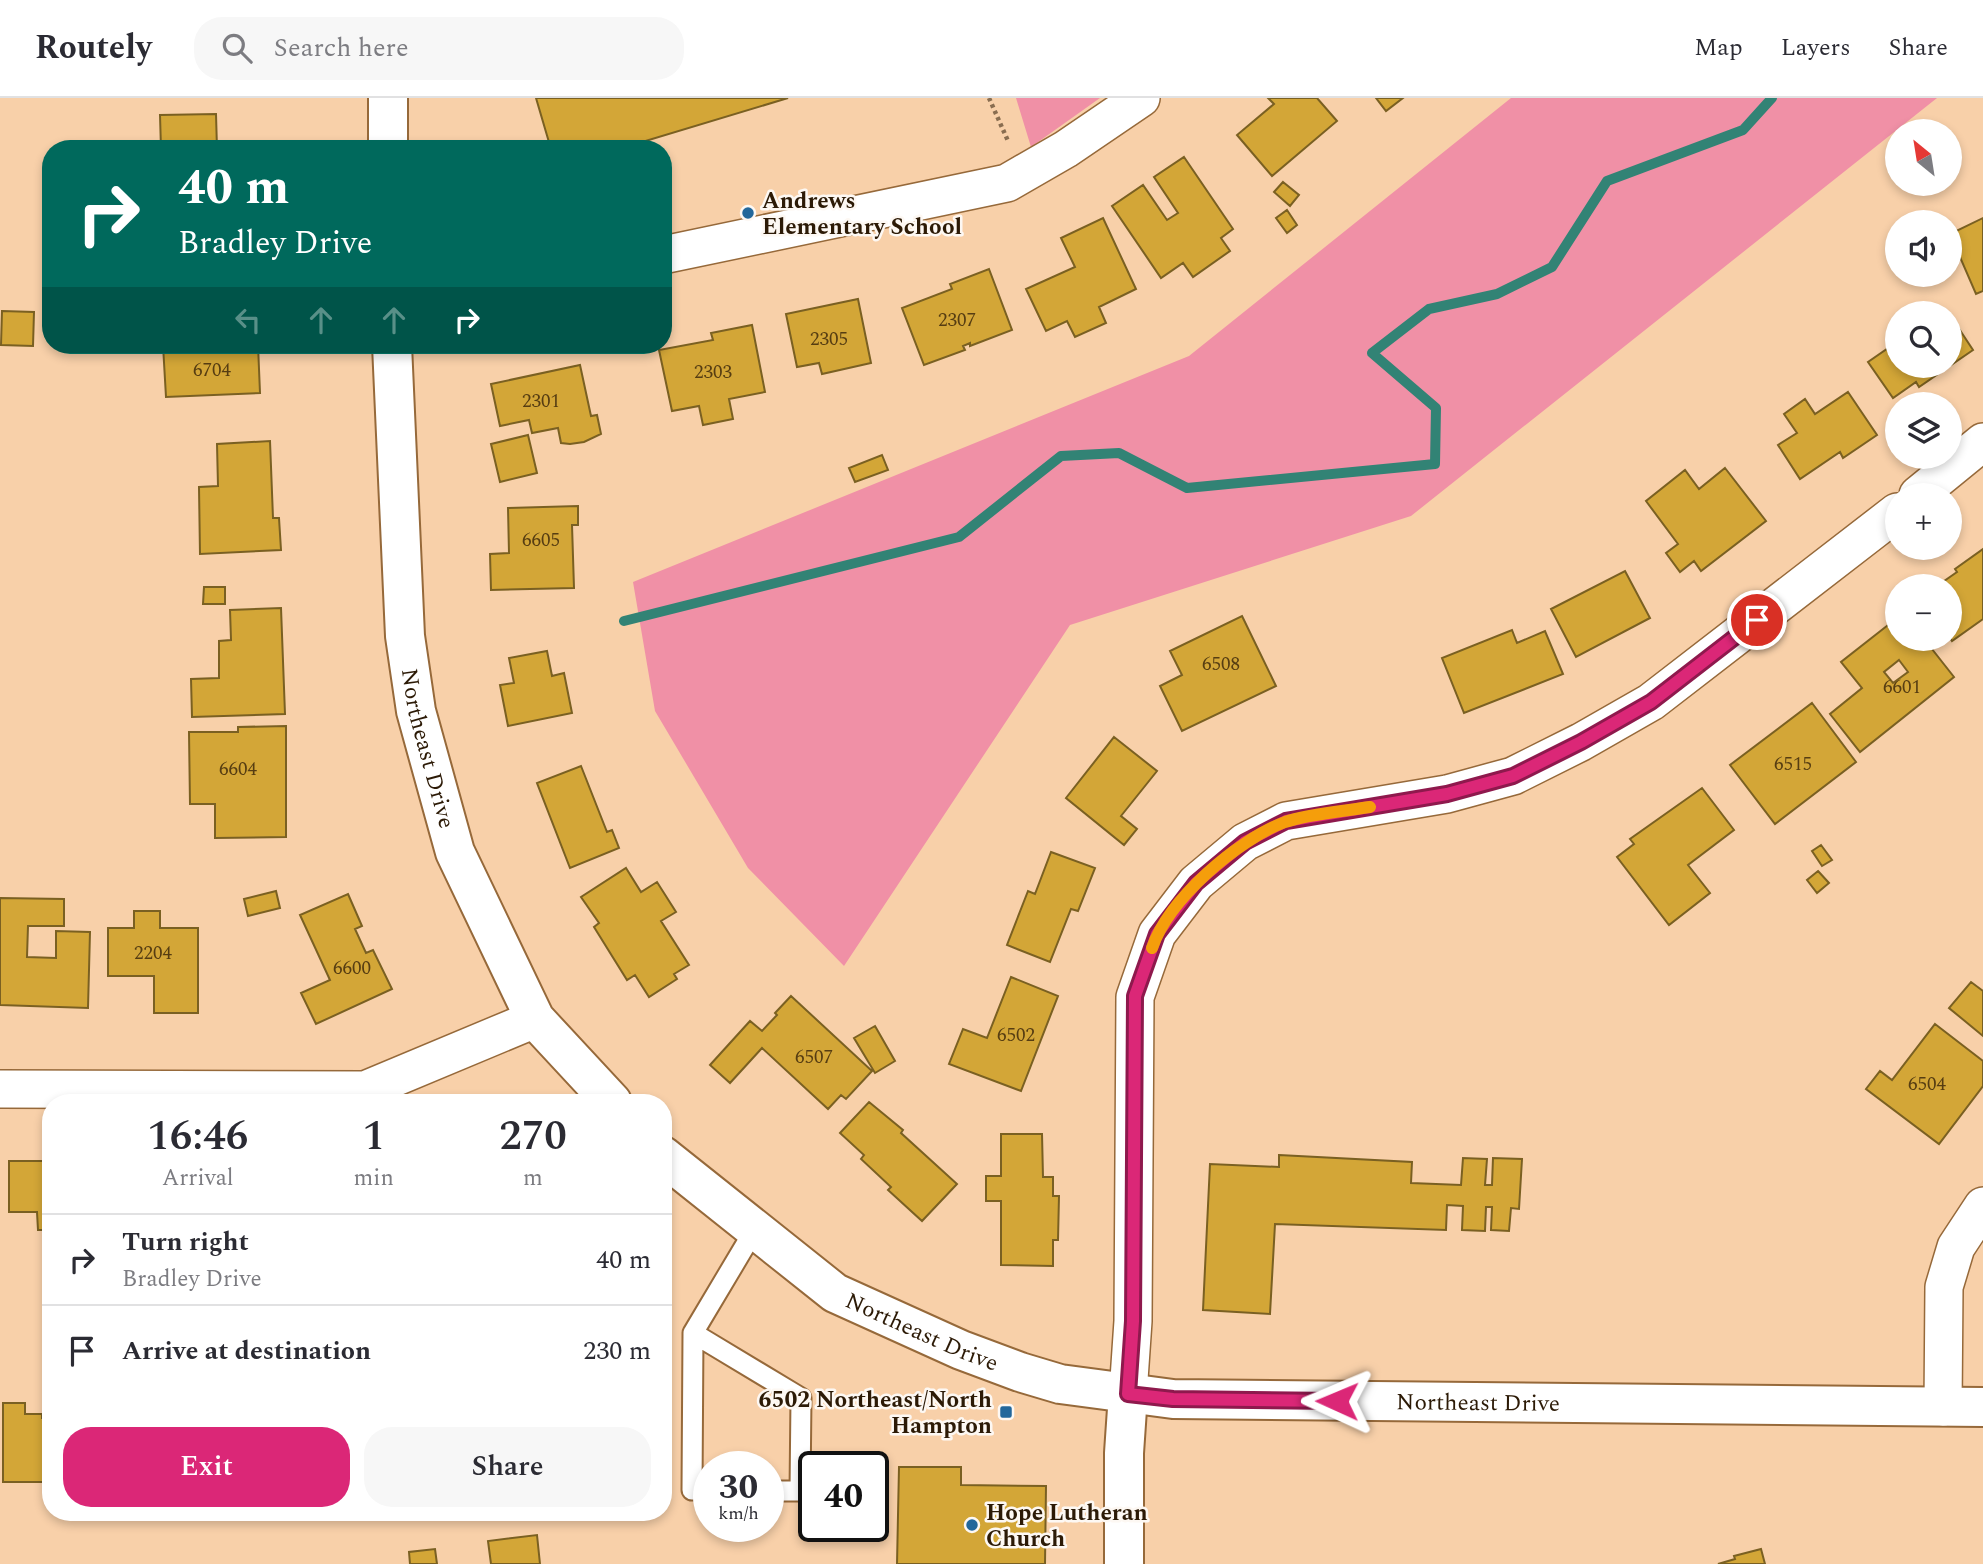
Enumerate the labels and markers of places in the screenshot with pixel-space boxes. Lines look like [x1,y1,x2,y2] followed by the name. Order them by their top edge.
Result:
[762,184,962,245] place label: Andrews Elementary School
[740,205,756,221] marker: Andrews Elementary School
[1727,590,1787,650] pin
[759,1383,992,1444] place label: 6502 Northeast/North Hampton
[998,1404,1014,1420] marker: 6502 Northeast/North Hampton
[986,1496,1148,1557] place label: Hope Lutheran Church
[964,1517,980,1533] marker: Hope Lutheran Church

